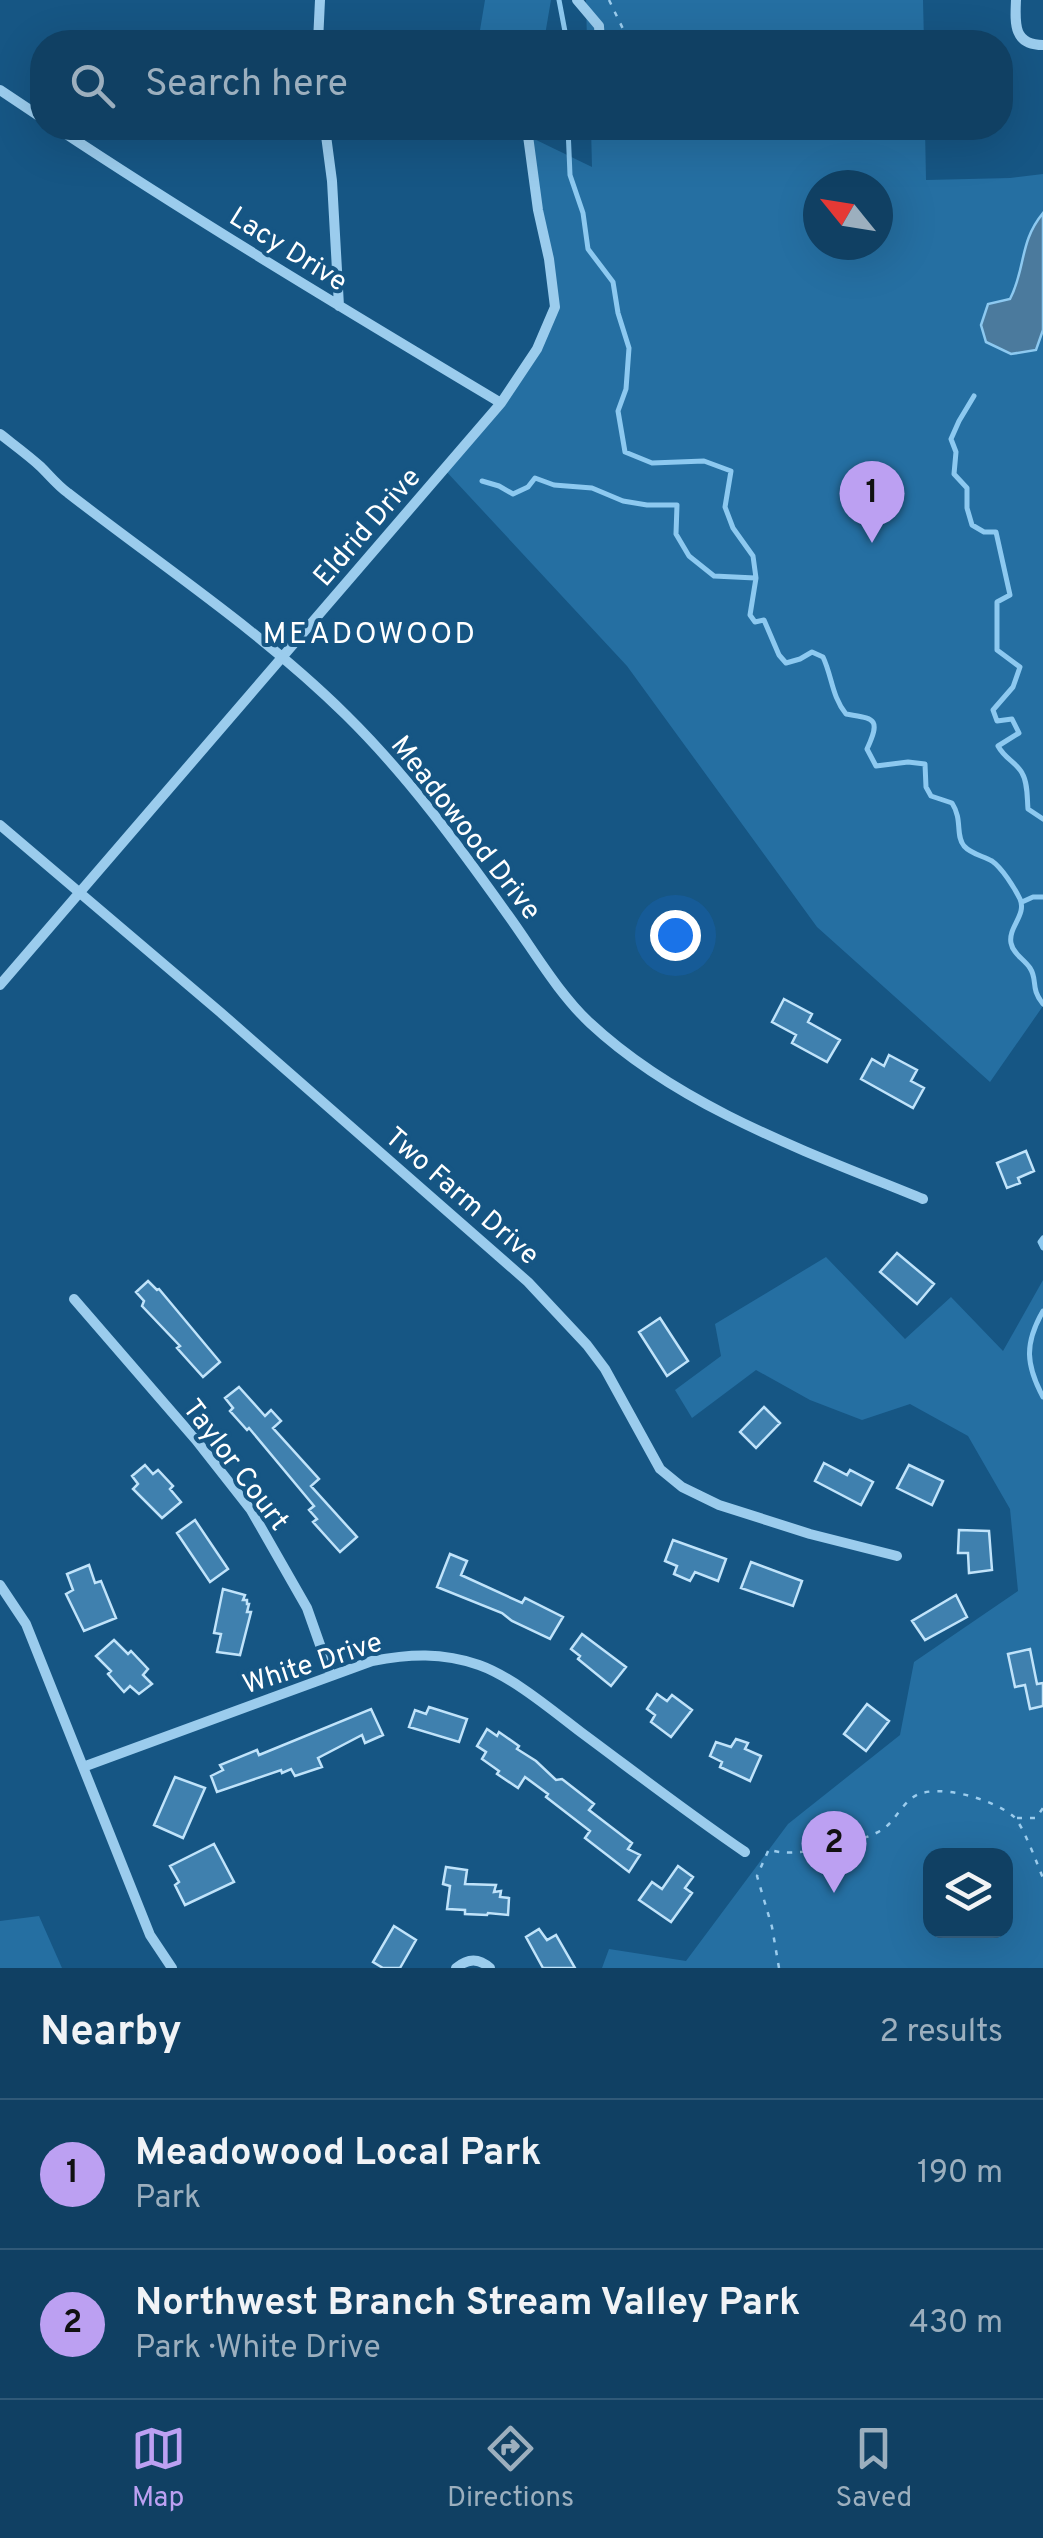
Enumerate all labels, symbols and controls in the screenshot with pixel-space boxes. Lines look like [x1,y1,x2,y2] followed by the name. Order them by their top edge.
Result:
[30,30,1013,140] search box
[65,58,120,113] icon: search
[145,61,348,110] text: Search here
[803,170,893,260] north arrow
[222,200,353,301] street label: Lacy Drive
[840,460,904,543] pin: 1
[307,461,430,595] street label: Eldrid Drive
[262,617,478,654] district label: MEADOWOOD
[381,729,548,928] street label: Meadowood Drive
[650,910,701,961] your location
[376,1120,546,1274] street label: Two Farm Drive
[173,1393,296,1539] street label: Taylor Court
[239,1625,387,1704] street label: White Drive
[802,1810,866,1893] pin: 2
[923,1848,1013,1938] map controls
[923,1848,1013,1938] button: layers
[40,2007,182,2060] text: Nearby
[879,2013,1003,2053] text: 2 results
[135,2130,541,2179] text: Meadowood Local Park
[66,2154,79,2194] text: 1
[917,2154,1003,2194] text: 190 m
[135,2179,201,2219] text: Park
[135,2280,800,2329] text: Northwest Branch Stream Valley Park
[63,2304,82,2344] text: 2
[909,2304,1003,2344] text: 430 m
[135,2329,381,2369] text: Park · White Drive
[131,2421,186,2517] tab: Map
[447,2421,574,2517] tab: Directions
[835,2421,912,2517] tab: Saved

